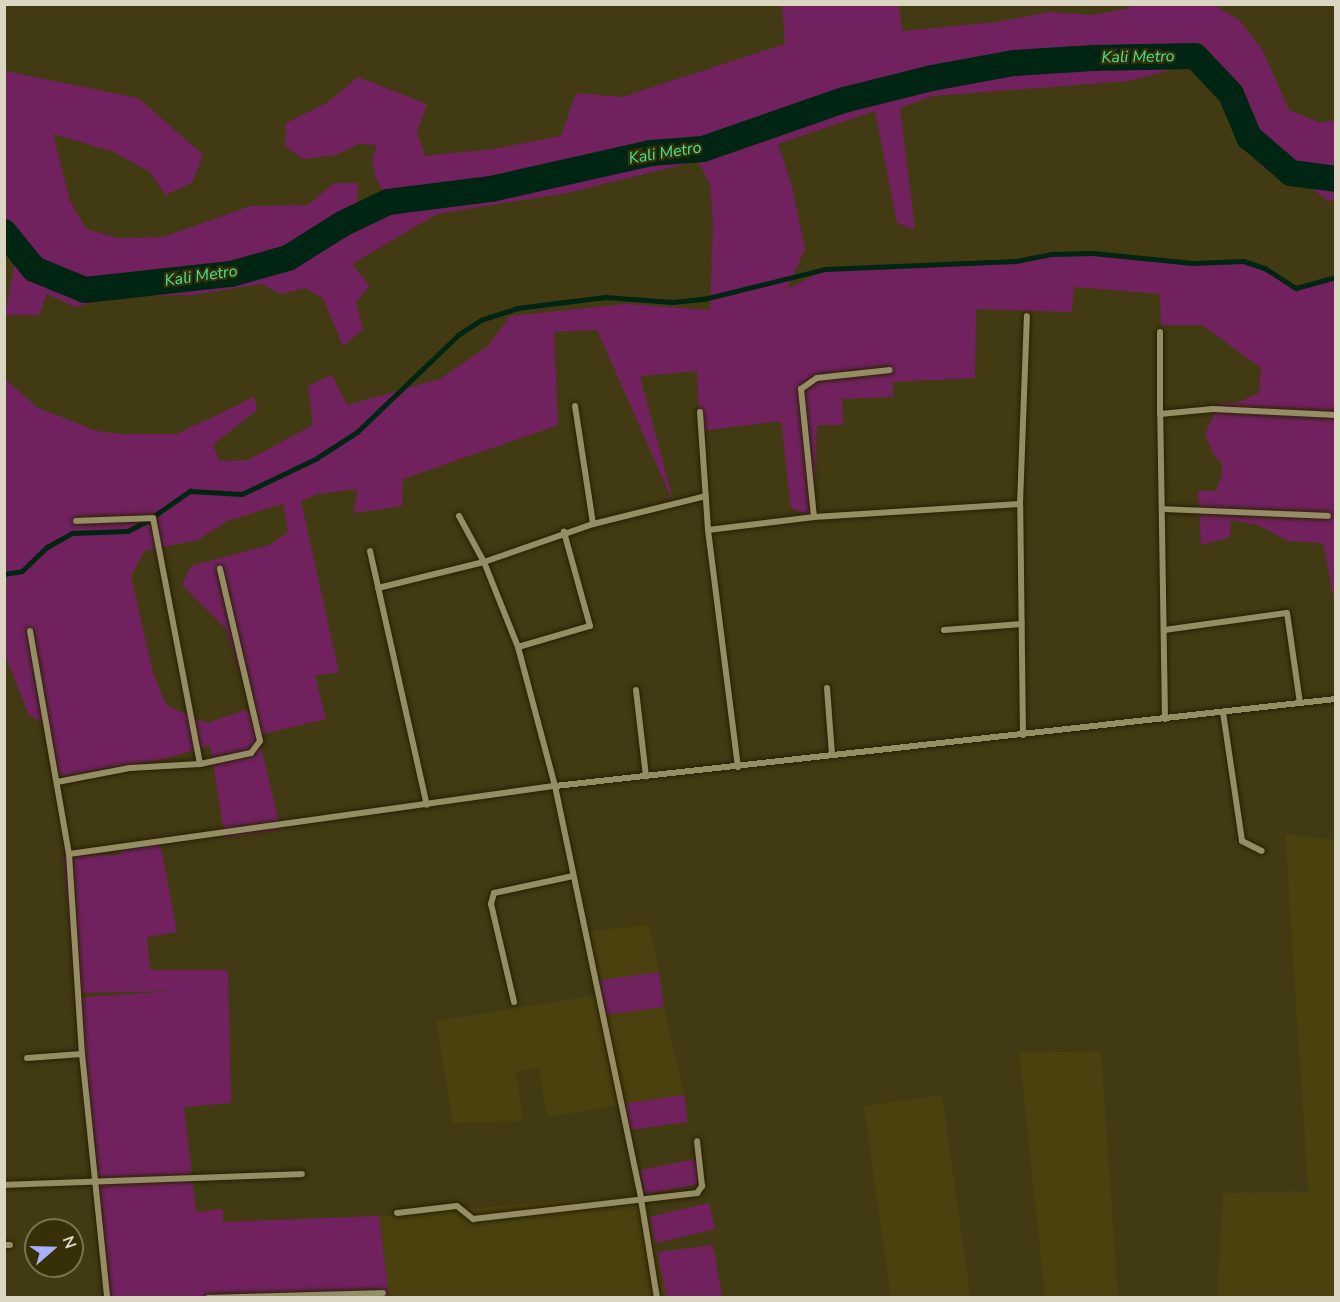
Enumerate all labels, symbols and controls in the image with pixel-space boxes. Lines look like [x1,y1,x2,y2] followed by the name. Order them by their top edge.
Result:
[1101,47,1175,67] water label: Kali Metro
[627,138,703,168] water label: Kali Metro
[163,261,239,291] water label: Kali Metro
[24,1218,84,1278] north arrow
[57,1233,81,1252] text: N

